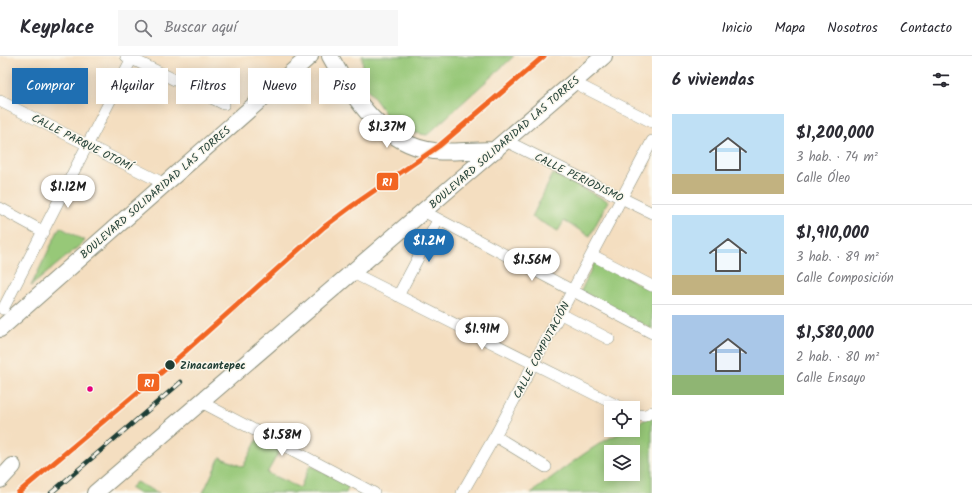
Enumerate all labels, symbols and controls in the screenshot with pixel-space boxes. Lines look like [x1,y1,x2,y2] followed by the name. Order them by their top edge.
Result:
[118,10,398,46] search box
[20,13,94,43] text: Keyplace
[164,16,237,40] text: Buscar aquí
[132,17,154,39] icon: search
[721,17,752,39] text: Inicio
[774,17,805,39] text: Mapa
[827,17,878,39] text: Nosotros
[900,17,952,39] text: Contacto
[672,67,754,94] text: 6 viviendas
[12,68,88,104] chip: Comprar
[96,68,168,104] chip: Alquilar
[176,68,240,104] chip: Filtros
[248,68,311,104] chip: Nuevo
[319,68,370,104] chip: Piso
[930,69,952,91] icon: filters
[425,72,584,213] street label: BOULEVARD SOLIDARIDAD LAS TORRES
[28,110,137,177] street label: CALLE PARQUE OTOMÍ
[354,115,420,149] pin: $1.37M
[368,117,406,138] text: $1.37M
[796,120,874,147] text: $1,200,000
[76,122,235,263] street label: BOULEVARD SOLIDARIDAD LAS TORRES
[704,130,752,178] icon: home
[796,147,878,168] text: 3 hab. · 74 m²
[531,149,626,207] street label: CALLE PERIODISMO
[796,168,850,189] text: Calle Óleo
[376,172,399,191] line badge: R1
[382,174,393,192] text: R1
[35,175,101,209] pin: $1.12M
[50,177,86,198] text: $1.12M
[796,220,869,247] text: $1,910,000
[401,229,457,263] pin: $1.2M
[413,231,445,252] text: $1.2M
[704,231,752,279] icon: home
[796,247,879,268] text: 3 hab. · 89 m²
[499,248,565,282] pin: $1.56M
[513,250,551,271] text: $1.56M
[796,268,894,289] text: Calle Composición
[509,298,575,402] street label: CALLE COMPUTACIÓN
[449,317,515,351] pin: $1.91M
[464,319,500,340] text: $1.91M
[796,320,874,347] text: $1,580,000
[704,331,752,379] icon: home
[796,347,879,368] text: 2 hab. · 80 m²
[180,357,246,375] place label: Zinacantepec
[163,358,177,372] marker: Zinacantepec
[796,368,865,389] text: Calle Ensayo
[137,373,160,392] line badge: R1
[144,375,155,393] text: R1
[85,384,95,394] unlabelled marker
[604,401,640,481] map controls
[604,401,640,437] button: locate
[249,423,315,457] pin: $1.58M
[263,425,301,446] text: $1.58M
[604,445,640,481] button: layers

